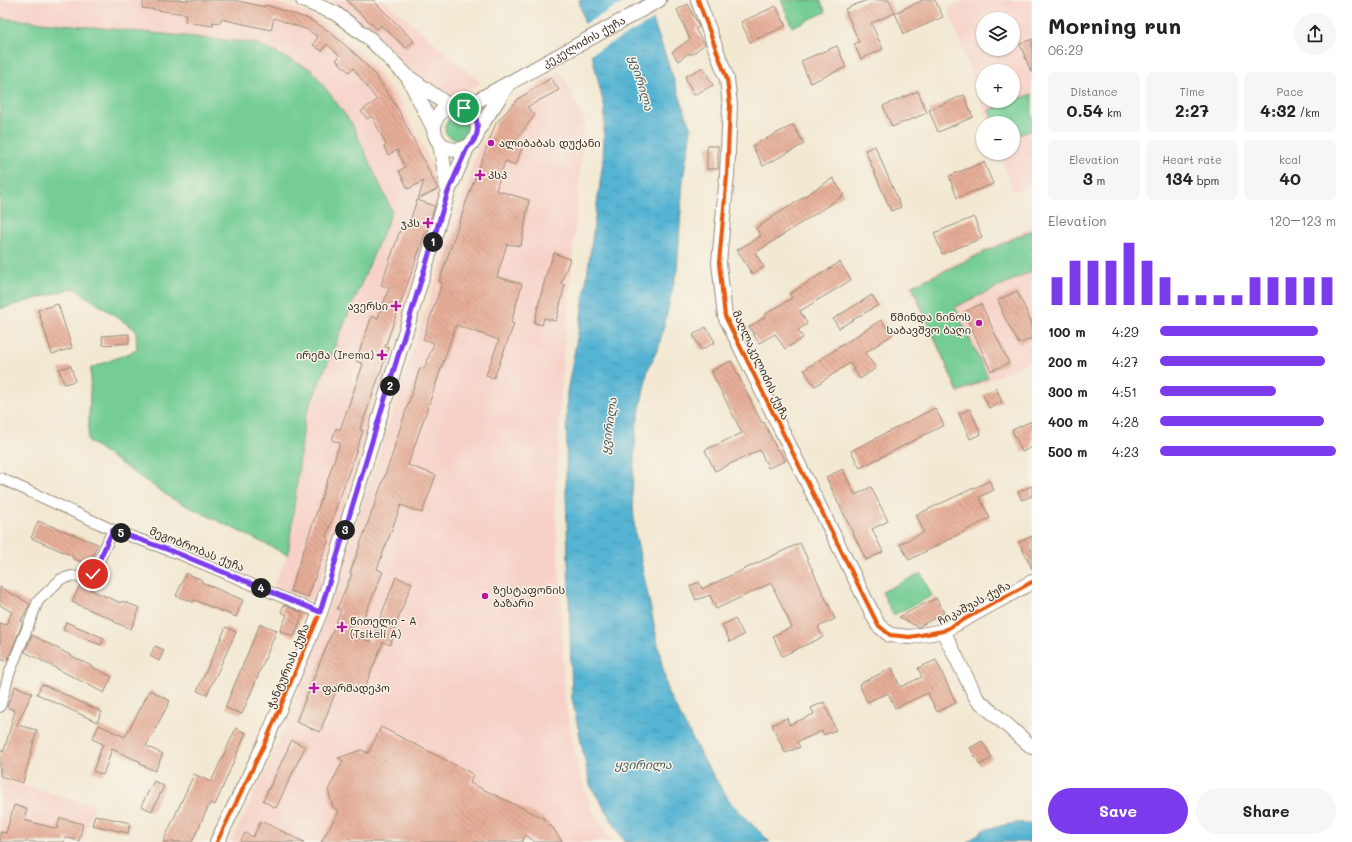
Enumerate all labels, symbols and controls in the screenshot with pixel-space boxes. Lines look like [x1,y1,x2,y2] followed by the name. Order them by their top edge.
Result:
[1048,11,1181,40] text: Morning run
[539,12,628,70] street label: კეკელიძის ქუჩა
[976,12,1020,160] map controls
[976,12,1020,56] button: layers
[1294,13,1336,55] button: share
[1048,41,1083,58] text: 06:29
[626,53,658,113] water label: ყვირილა
[976,64,1020,108] button: +
[1070,84,1118,99] text: Distance
[1179,84,1205,99] text: Time
[1277,84,1303,99] text: Pace
[447,91,481,125] pin
[453,97,475,119] icon: arrive
[1066,99,1103,121] text: 0.54
[1175,99,1209,121] text: 2:27
[1260,99,1296,121] text: 4:32
[1103,105,1122,120] text: km
[1296,105,1320,120] text: /km
[976,116,1020,160] button: −
[499,135,601,150] place label: ალიბაბას დუქანი
[486,138,496,148] marker: ალიბაბას დუქანი
[1069,152,1119,167] text: Elevation
[1162,152,1222,167] text: Heart rate
[1279,152,1301,167] text: kcal
[488,167,507,182] place label: პსპ
[1083,167,1093,189] text: 3
[1165,167,1193,189] text: 134
[1279,167,1301,189] text: 40
[475,170,485,180] marker: პსპ
[1093,173,1105,188] text: m
[1193,173,1219,188] text: bpm
[1048,212,1106,229] text: Elevation
[1269,212,1336,229] text: 120–123 m
[401,215,420,230] place label: ჯპს
[423,218,433,228] marker: ჯპს
[423,232,443,252] pin: 1
[431,234,435,249] text: 1
[348,298,388,313] place label: ავერსი
[391,301,401,311] marker: ავერსი
[729,308,793,422] street label: მაღლაკელიძის ქუჩა
[887,309,971,337] place label: წმინდა ნინოს საბავშვო ბაღი
[974,318,984,328] marker: წმინდა ნინოს საბავშვო ბაღი
[1048,323,1085,340] text: 100 m
[1112,323,1139,340] text: 4:29
[296,347,374,362] place label: ირემა (Irema)
[377,350,387,360] marker: ირემა (Irema)
[1048,353,1087,370] text: 200 m
[1112,353,1138,370] text: 4:27
[380,376,400,396] pin: 2
[387,378,393,393] text: 2
[1048,383,1088,400] text: 300 m
[1112,383,1137,400] text: 4:51
[596,396,620,455] water label: ყვირილა
[1048,413,1088,430] text: 400 m
[1112,413,1139,430] text: 4:28
[1048,443,1087,460] text: 500 m
[1112,443,1139,460] text: 4:23
[335,520,355,540] pin: 3
[342,522,348,537] text: 3
[111,523,131,543] pin: 5
[148,523,247,574] street label: მეგობრობას ქუჩა
[118,525,124,540] text: 5
[76,557,110,591] pin
[82,563,104,585] icon: check
[935,577,1013,628] street label: ჩიკაშუას ქუჩა
[251,578,271,598] pin: 4
[258,580,264,595] text: 4
[493,582,565,610] place label: ზესტაფონის ბაზარი
[480,591,490,601] marker: ზესტაფონის ბაზარი
[350,613,417,641] place label: წითელი - A (Tsiteli A)
[263,621,312,711] street label: ჭანტურიას ქუჩა
[337,622,347,632] marker: წითელი - A (Tsiteli A)
[322,680,390,695] place label: ფარმადეპო
[309,683,319,693] marker: ფარმადეპო
[614,756,672,772] water label: ყვირილა
[1048,788,1188,834] button: Save
[1196,788,1336,834] button: Share

